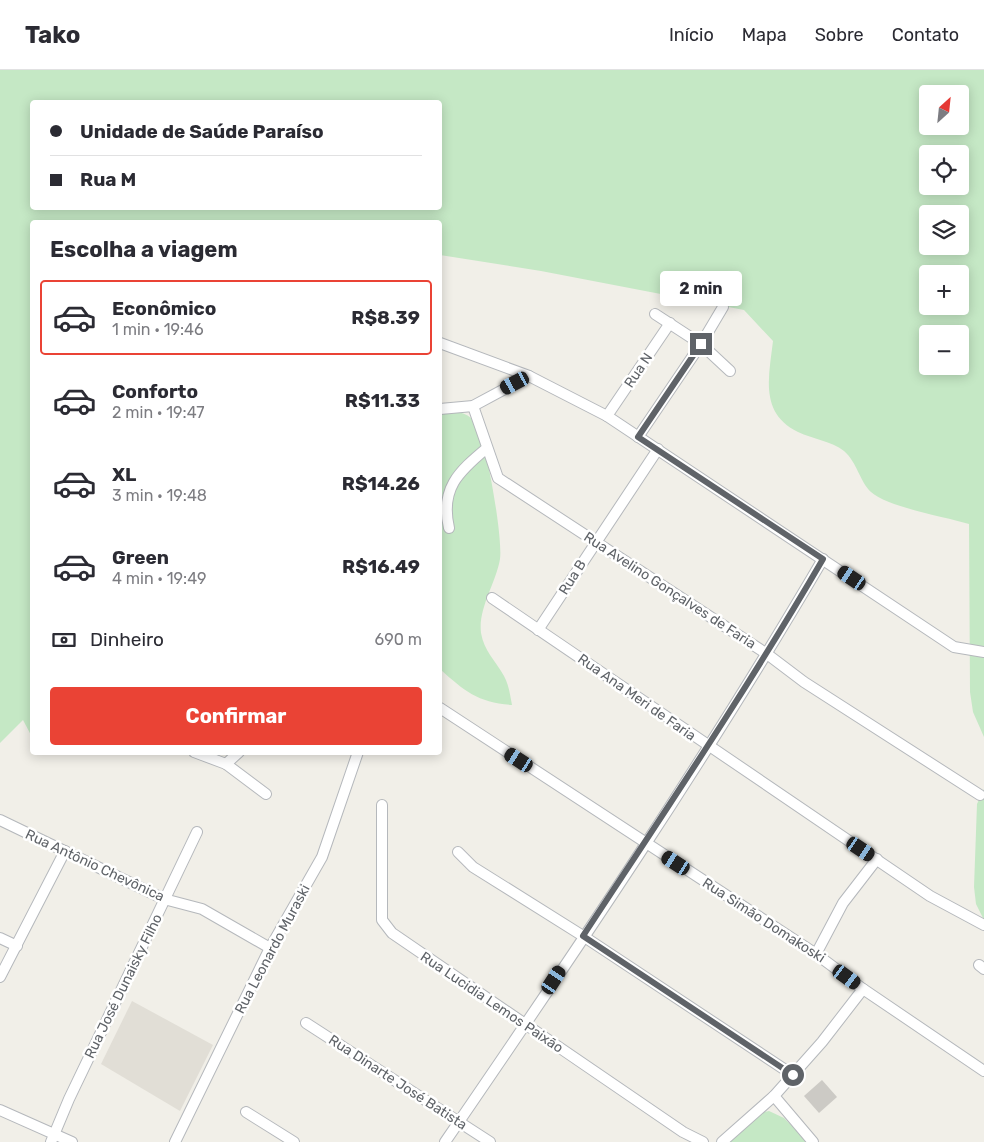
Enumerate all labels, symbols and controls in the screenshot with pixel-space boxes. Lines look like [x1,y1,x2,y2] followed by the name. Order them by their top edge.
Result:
[25,21,80,49] text: Tako
[669,24,714,46] text: Início
[742,24,787,46] text: Mapa
[815,24,864,46] text: Sobre
[892,24,959,46] text: Contato
[919,85,969,135] north arrow
[919,85,969,375] map controls
[80,120,324,143] text: Unidade de Saúde Paraíso
[919,145,969,195] button: locate
[80,168,136,191] text: Rua M
[919,205,969,255] button: layers
[50,236,238,263] text: Escolha a viagem
[919,265,969,315] button: +
[660,272,742,306] callout: 2 min
[679,279,723,298] text: 2 min
[52,295,97,340] icon: car
[112,297,216,320] text: Econômico
[351,306,420,329] text: R$8.39
[112,320,204,339] text: 1 min · 19:46
[919,325,969,375] button: −
[690,333,712,355] route end
[621,350,656,391] street label: Rua N
[498,369,531,397] car
[52,378,97,423] icon: car
[112,380,198,403] text: Conforto
[345,389,420,412] text: R$11.33
[112,403,205,422] text: 2 min · 19:47
[52,461,97,506] icon: car
[112,463,136,486] text: XL
[342,472,420,495] text: R$14.26
[112,486,207,505] text: 3 min · 19:48
[580,528,759,652] street label: Rua Avelino Gonçalves de Faria
[52,544,97,589] icon: car
[112,546,169,569] text: Green
[342,555,420,578] text: R$16.49
[555,557,590,598] street label: Rua B
[835,563,868,593] car
[112,569,207,588] text: 4 min · 19:49
[50,626,78,654] icon: cash
[90,628,164,651] text: Dinheiro
[375,630,422,649] text: 690 m
[574,650,699,745] street label: Rua Ana Meri de Faria
[50,687,422,745] button: Confirmar
[502,746,535,774] car
[23,826,167,905] street label: Rua Antônio Chevônica
[844,834,877,864] car
[659,849,692,877] car
[699,874,828,966] street label: Rua Simão Domakoski
[231,882,314,1017] street label: Rua Leonardo Muraski
[81,911,166,1061] street label: Rua José Dunaisky Filho
[417,948,566,1057] street label: Rua Lucidia Lemos Paixão
[830,962,863,992] car
[539,963,568,997] car
[325,1031,470,1134] street label: Rua Dinarte José Batista
[782,1064,804,1086] route start

